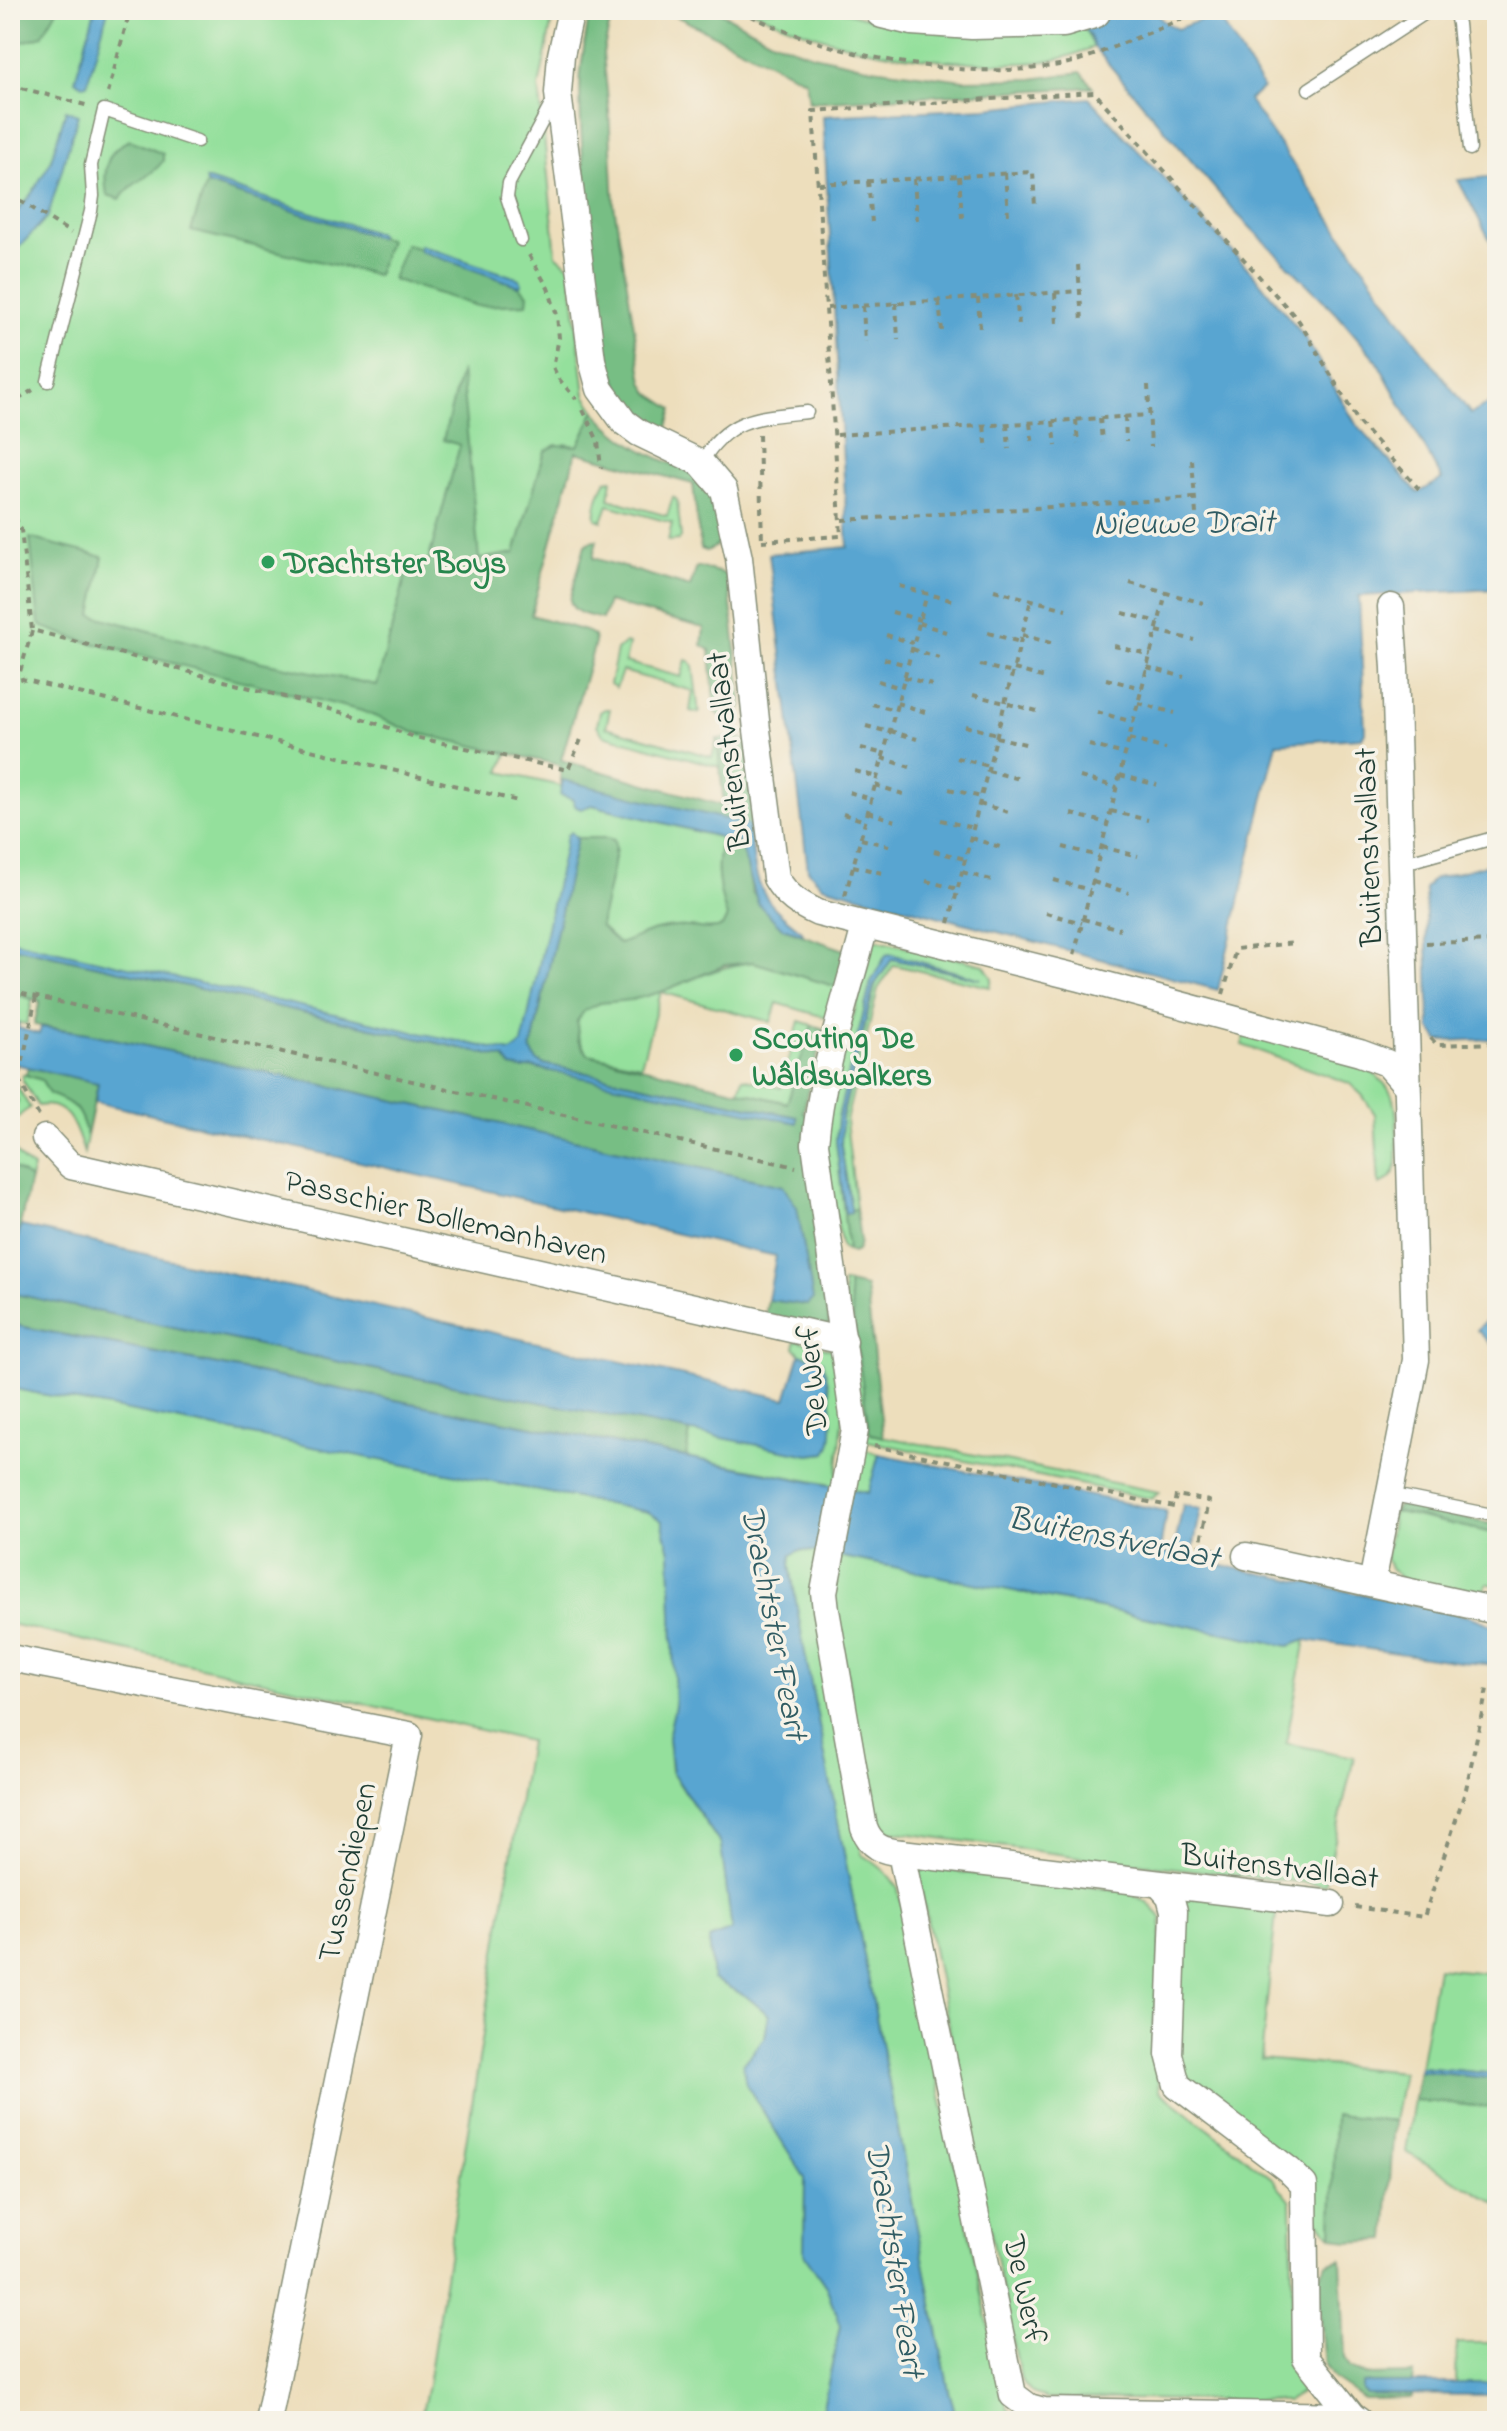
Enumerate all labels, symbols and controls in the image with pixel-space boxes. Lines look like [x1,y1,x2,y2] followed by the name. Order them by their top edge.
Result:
[1093,498,1279,552] water label: Nieuwe Drait
[282,542,506,590] place label: Drachtster Boys
[259,553,277,571] marker: Drachtster Boys
[695,649,766,853] street label: Buitenstvallaat
[1344,746,1397,948] street label: Buitenstvallaat
[752,1017,932,1101] place label: Scouting De Wâldswalkers
[727,1046,745,1064] marker: Scouting De Wâldswalkers
[279,1159,611,1279] street label: Passchier Bollemanhaven
[786,1323,843,1437] street label: De Werf
[1003,1495,1227,1586] water label: Buitenstverlaat
[725,1502,820,1747] water label: Drachtster Feart
[307,1778,391,1967] street label: Tussendiepen
[1177,1833,1381,1904] street label: Buitenstvallaat
[850,2139,937,2384] water label: Drachtster Feart
[988,2230,1057,2348] street label: De Werf

